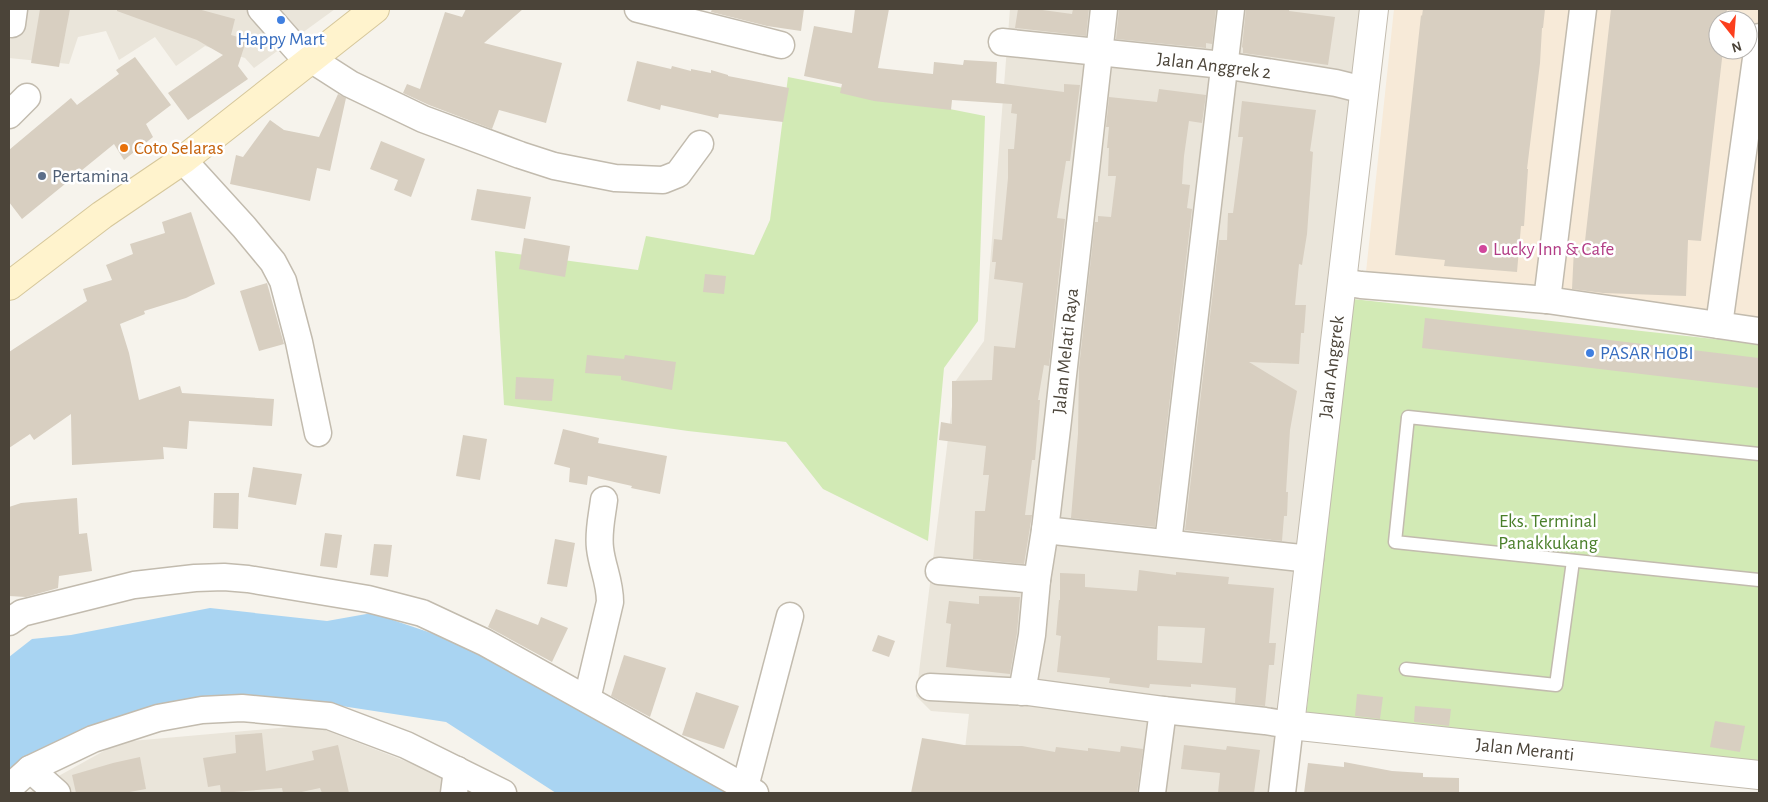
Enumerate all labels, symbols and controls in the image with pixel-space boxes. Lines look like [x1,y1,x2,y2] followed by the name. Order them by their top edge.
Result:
[1708,10,1758,60] north arrow
[275,14,287,26] marker: Happy Mart
[237,30,325,49] place label: Happy Mart
[1730,38,1743,55] text: N
[1156,50,1273,82] street label: Jalan Anggrek 2
[134,139,223,158] place label: Coto Selaras
[118,142,130,154] marker: Coto Selaras
[52,167,129,186] place label: Pertamina
[36,170,48,182] marker: Pertamina
[1493,240,1614,259] place label: Lucky Inn & Cafe
[1477,243,1489,255] marker: Lucky Inn & Cafe
[1050,287,1082,415] street label: Jalan Melati Raya
[1316,314,1348,419] street label: Jalan Anggrek
[1600,344,1694,363] place label: PASAR HOBI
[1584,347,1596,359] marker: PASAR HOBI
[1498,512,1598,553] park label: Eks. Terminal Panakkukang
[1475,735,1575,765] street label: Jalan Meranti

